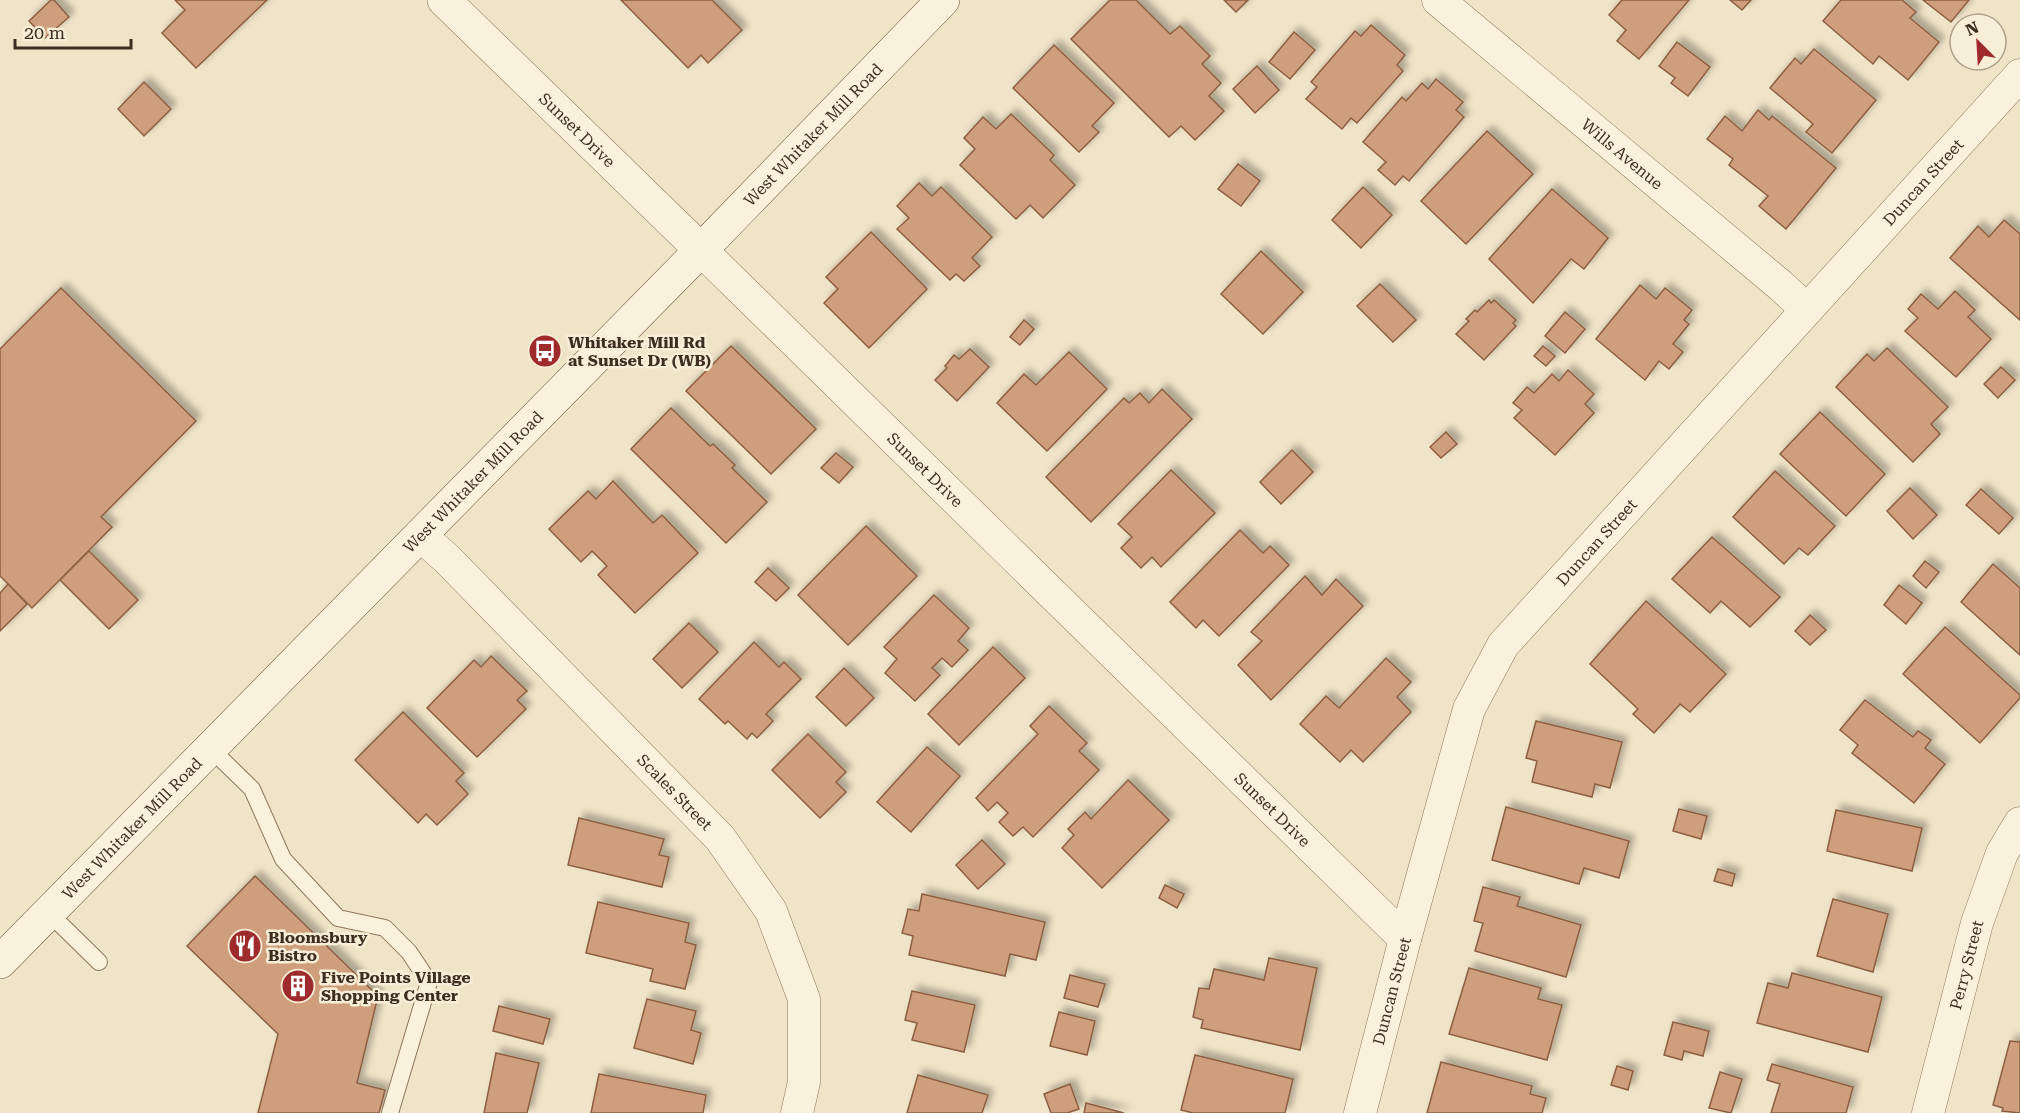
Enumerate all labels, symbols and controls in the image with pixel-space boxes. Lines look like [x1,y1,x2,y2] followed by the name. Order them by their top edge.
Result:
[15,12,130,50] scale bar
[1948,12,2008,72] north arrow
[1963,18,1982,40] text: N
[24,22,65,43] text: 20 m
[740,59,887,210] street label: West Whitaker Mill Road
[535,89,619,171] street label: Sunset Drive
[1577,115,1667,194] street label: Wills Avenue
[1879,135,1968,230] street label: Duncan Street
[527,333,563,369] bus stop icon: Whitaker Mill Rd at Sunset Dr (WB)
[568,333,711,370] place label: Whitaker Mill Rd at Sunset Dr (WB)
[399,407,547,557] street label: West Whitaker Mill Road
[883,429,967,511] street label: Sunset Drive
[1553,495,1641,590] street label: Duncan Street
[633,750,716,834] street label: Scales Street
[58,754,206,903] street label: West Whitaker Mill Road
[1231,769,1314,851] street label: Sunset Drive
[1946,918,1987,1012] street label: Perry Street
[227,928,263,964] restaurant icon: Bloomsbury Bistro
[268,928,368,965] place label: Bloomsbury Bistro
[1369,935,1415,1047] street label: Duncan Street
[280,968,316,1004] building icon: Five Points Village Shopping Center
[321,968,471,1005] place label: Five Points Village Shopping Center

